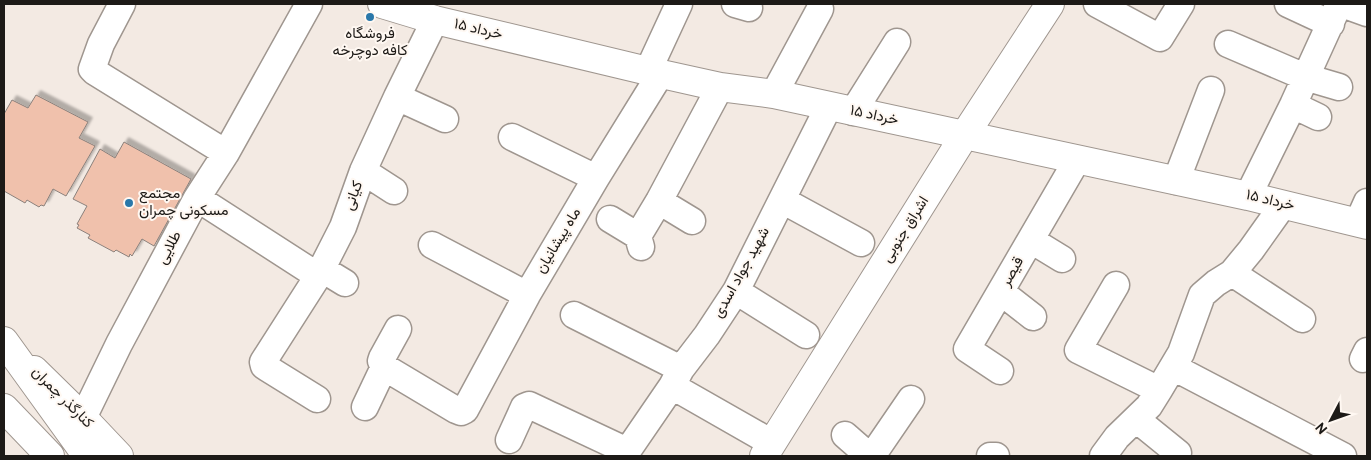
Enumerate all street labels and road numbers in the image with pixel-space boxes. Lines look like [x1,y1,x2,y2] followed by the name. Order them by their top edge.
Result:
[452,15,504,45] street label: ۱۵ خرداد
[848,102,900,130] street label: ۱۵ خرداد
[340,178,368,213] street label: کیانی
[1244,186,1296,216] street label: ۱۵ خرداد
[878,193,934,267] street label: اشراق جنوبی
[532,205,586,277] street label: ماه پیشانیان
[709,224,775,322] street label: شهید جواد اسدی
[153,228,187,268] street label: طلایی
[997,254,1029,291] street label: قیصر
[27,363,97,433] street label: کنارگذر چمران

